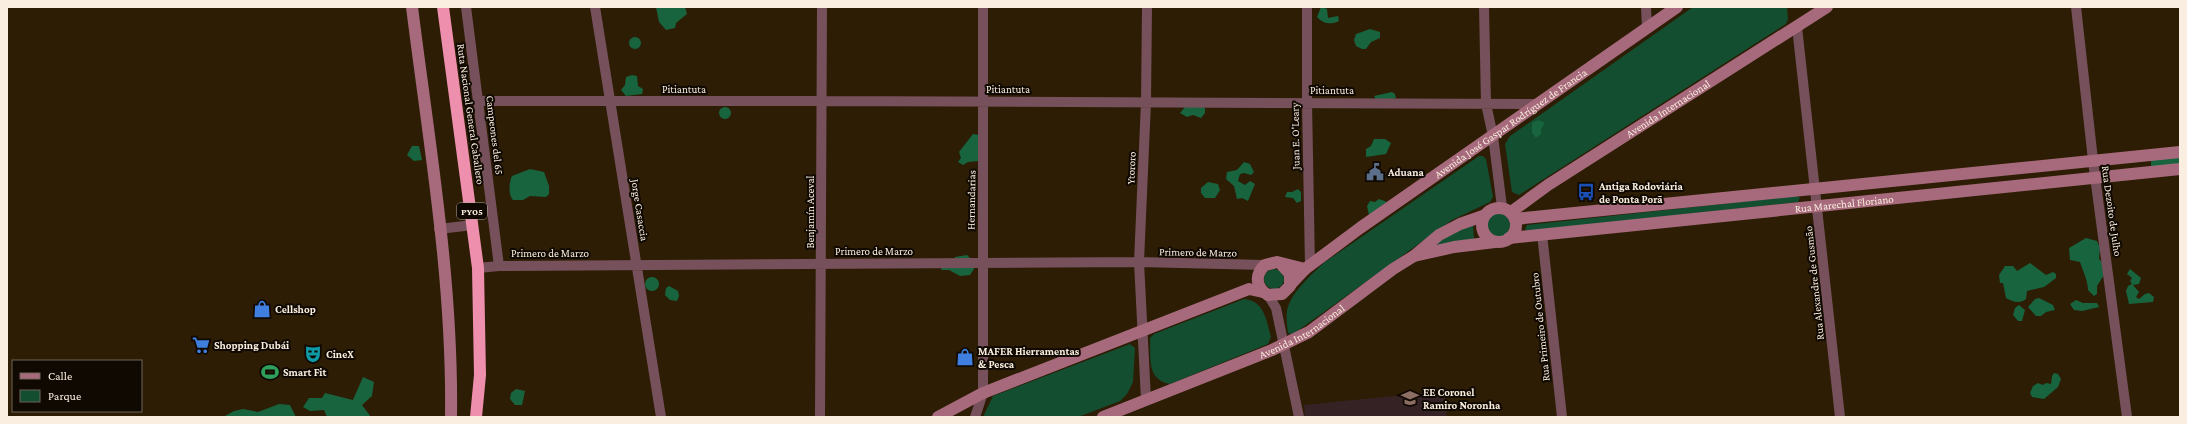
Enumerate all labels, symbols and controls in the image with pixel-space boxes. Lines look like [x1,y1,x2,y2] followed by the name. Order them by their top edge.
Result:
[455,43,487,186] street label: Ruta Nacional General Caballero
[1432,66,1589,180] street label: Avenida José Gaspar Rodríguez de Francia
[1624,77,1712,140] street label: Avenida Internacional
[662,83,706,95] street label: Pitiantuta
[986,83,1030,95] street label: Pitiantuta
[1310,84,1354,96] street label: Pitiantuta
[483,95,506,175] street label: Campeones del 65
[1288,101,1303,171] street label: Juan E. O'Leary
[1124,151,1138,185] street label: Ytororo
[1365,162,1385,182] public building icon: Aduana
[2099,165,2124,258] street label: Rua Dezoito de Julho
[1387,166,1424,178] place label: Aduana
[964,170,978,230] street label: Hernandarias
[804,175,817,248] street label: Benjamín Aceval
[628,177,651,242] street label: Jorge Casaccia
[1598,180,1683,205] place label: Antiga Rodoviária de Ponta Porã
[1576,182,1596,202] bus stop icon: Antiga Rodoviária de Ponta Porã
[1794,192,1895,215] street label: Rua Marechal Floriano
[457,203,487,219] road number: PY05
[1802,225,1826,341] street label: Rua Alexandre de Gusmão
[835,245,914,257] street label: Primero de Marzo
[1159,245,1238,259] street label: Primero de Marzo
[511,247,590,259] street label: Primero de Marzo
[1528,272,1552,382] street label: Rua Primeiro de Outubro
[252,299,272,319] shop icon: Cellshop
[1257,302,1347,360] street label: Avenida Internacional
[275,303,316,315] place label: Cellshop
[191,335,211,355] supermarket icon: Shopping Dubái
[214,339,290,351] place label: Shopping Dubái
[303,344,323,364] theatre icon: CineX
[978,345,1080,370] place label: MAFER Hierramentas & Pesca
[955,347,975,367] shop icon: MAFER Hierramentas & Pesca
[326,348,354,360] place label: CineX
[12,360,142,412] legend
[260,362,280,382] sports icon: Smart Fit
[283,366,327,378] place label: Smart Fit
[48,369,72,383] text: Calle
[1423,386,1501,411] place label: EE Coronel Ramiro Noronha
[1400,388,1420,408] school or university icon: EE Coronel Ramiro Noronha
[48,389,81,403] text: Parque

